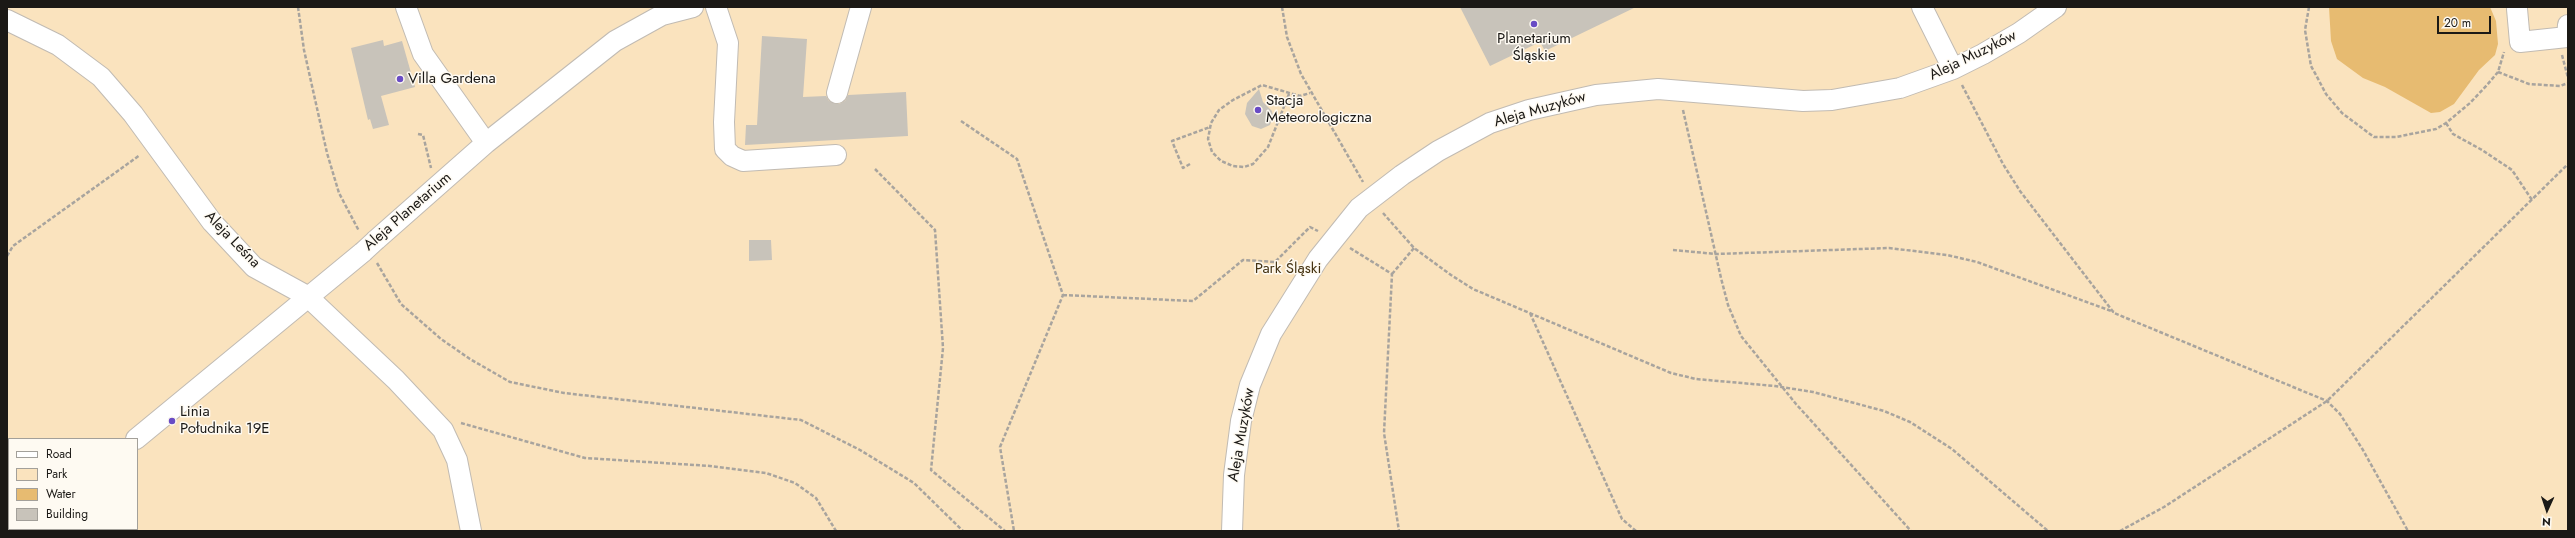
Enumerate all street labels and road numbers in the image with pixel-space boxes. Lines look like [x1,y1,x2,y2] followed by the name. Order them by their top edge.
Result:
[1926,27,2020,85] street label: Aleja Muzyków
[1492,88,1588,132] street label: Aleja Muzyków
[360,169,456,255] street label: Aleja Planetarium
[200,208,264,272] street label: Aleja Leśna
[1225,387,1259,483] street label: Aleja Muzyków

